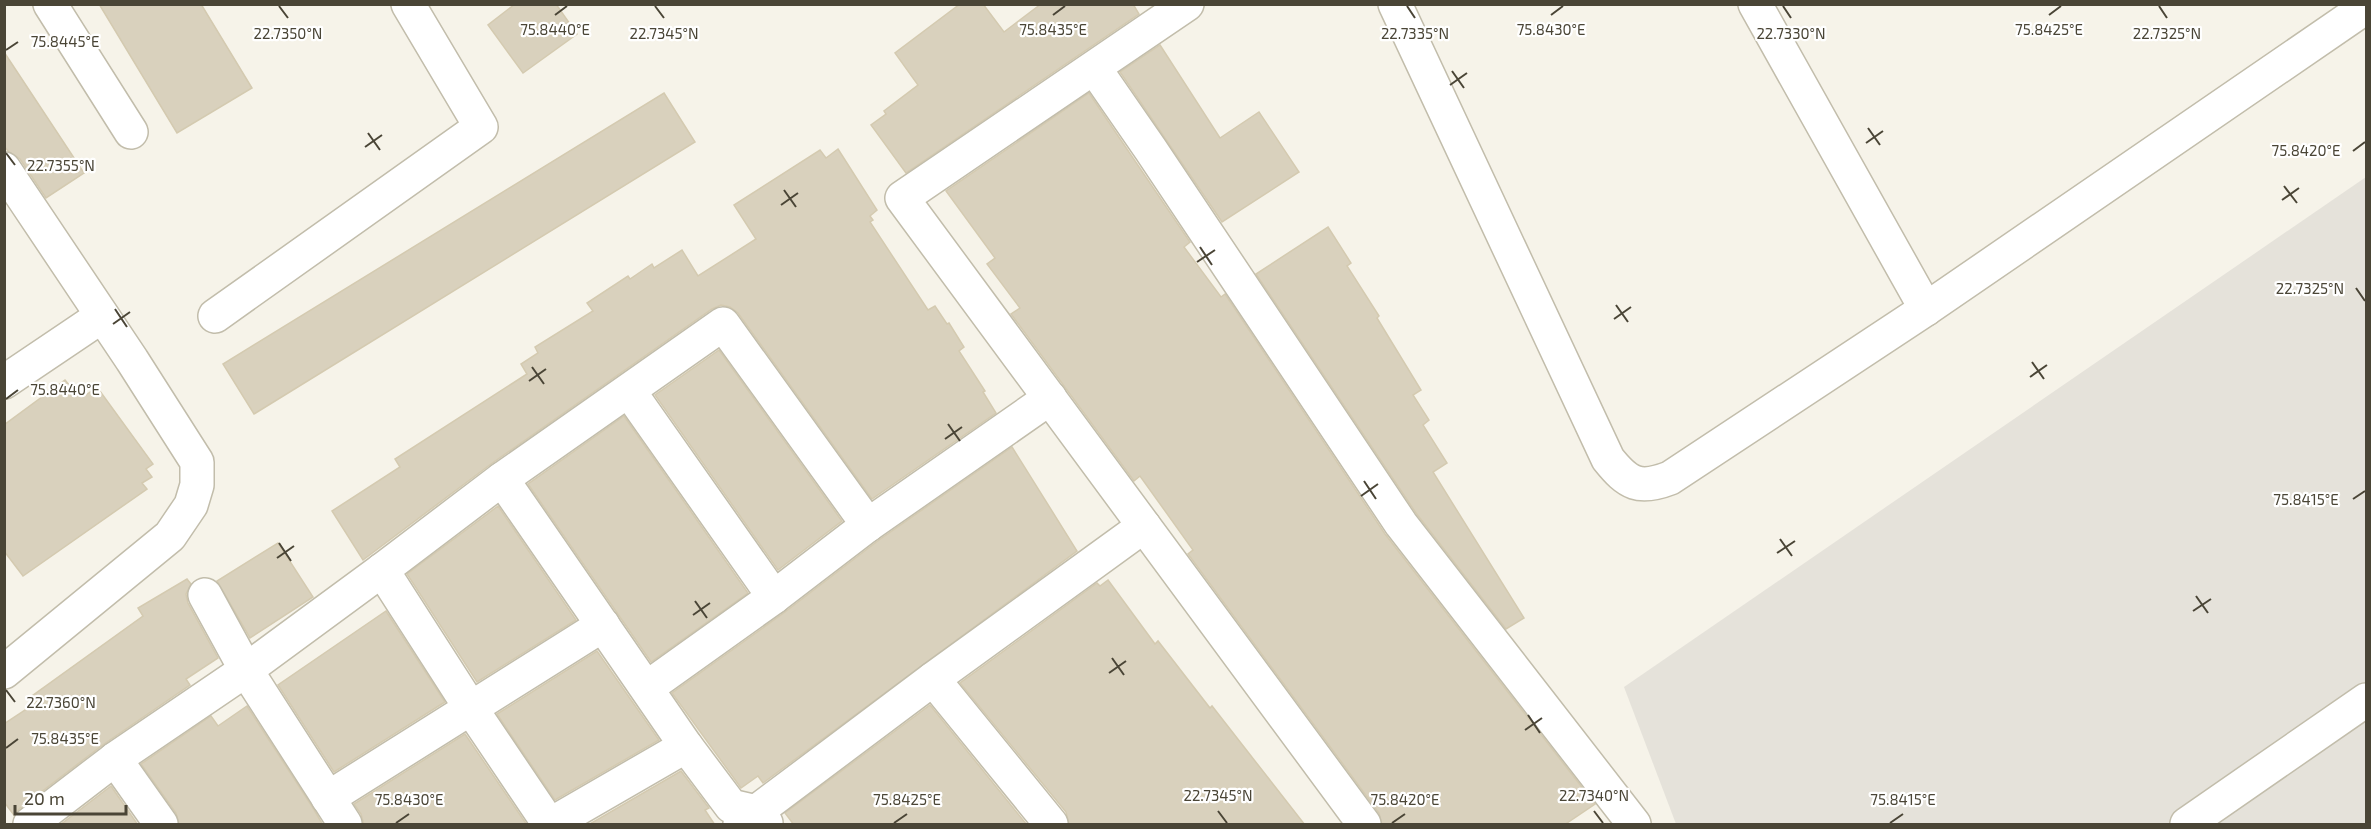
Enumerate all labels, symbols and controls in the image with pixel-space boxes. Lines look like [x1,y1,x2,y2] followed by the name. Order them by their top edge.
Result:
[520,20,590,38] text: 75.8440°E
[1019,20,1087,38] text: 75.8435°E
[1517,20,1585,38] text: 75.8430°E
[2015,20,2083,38] text: 75.8425°E
[254,24,322,42] text: 22.7350°N
[629,24,699,42] text: 22.7345°N
[1381,24,1449,42] text: 22.7335°N
[1756,24,1826,42] text: 22.7330°N
[2133,24,2201,42] text: 22.7325°N
[31,32,99,50] text: 75.8445°E
[2272,141,2340,159] text: 75.8420°E
[27,156,95,174] text: 22.7355°N
[2276,279,2344,297] text: 22.7325°N
[30,380,100,398] text: 75.8440°E
[2273,490,2339,508] text: 75.8415°E
[26,693,96,711] text: 22.7360°N
[31,729,99,747] text: 75.8435°E
[15,778,126,816] scale bar
[1183,786,1253,804] text: 22.7345°N
[1559,786,1629,804] text: 22.7340°N
[24,787,65,809] text: 20 m
[375,790,443,808] text: 75.8430°E
[873,790,941,808] text: 75.8425°E
[1371,790,1439,808] text: 75.8420°E
[1870,790,1936,808] text: 75.8415°E

